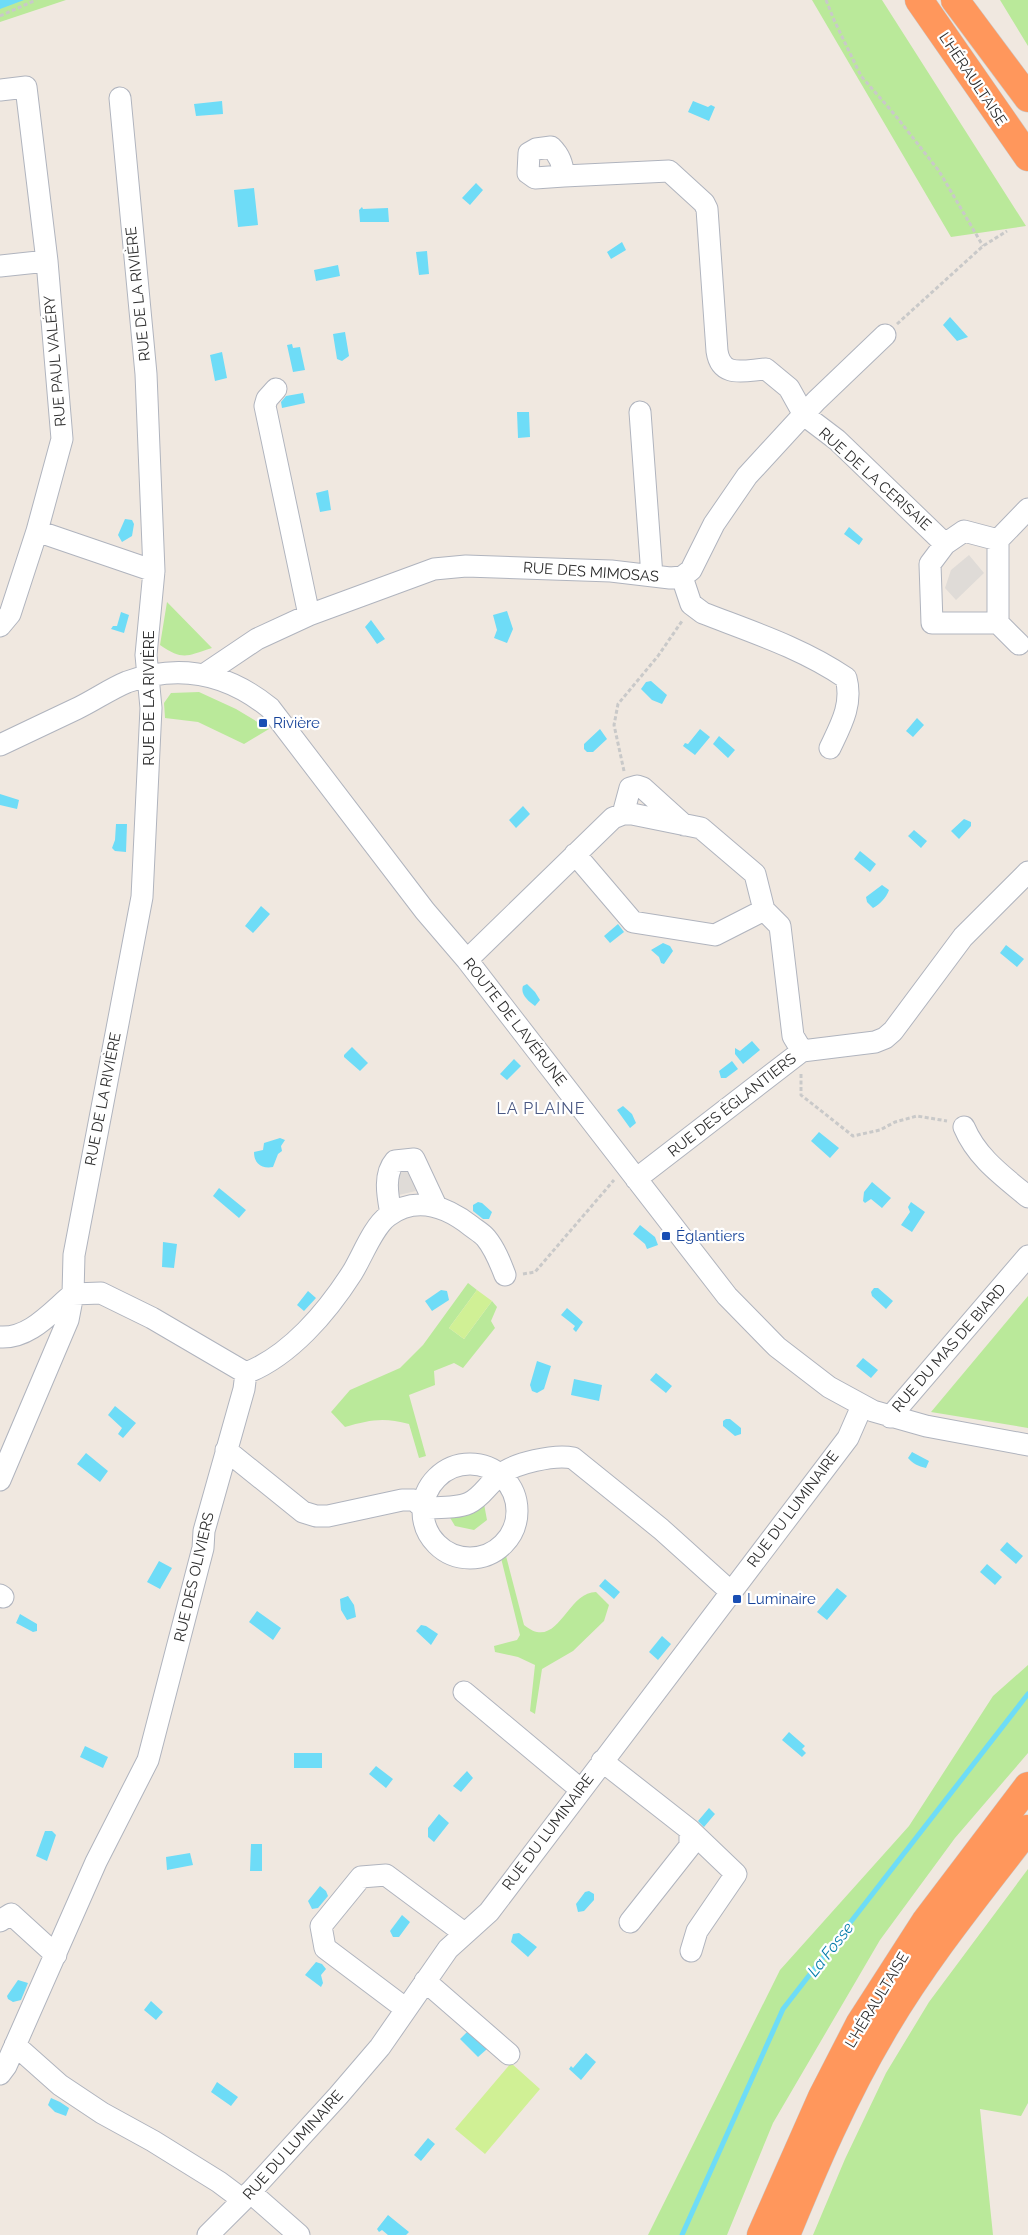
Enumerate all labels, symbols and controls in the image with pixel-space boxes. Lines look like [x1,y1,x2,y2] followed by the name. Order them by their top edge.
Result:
[935,29,1011,129] street label: L'HÉRAULTAISE
[122,226,154,362] street label: RUE DE LA RIVIÈRE
[40,294,70,427] street label: RUE PAUL VALÉRY
[815,424,935,534] street label: RUE DE LA CERISAIE
[522,558,660,586] street label: RUE DES MIMOSAS
[140,630,158,766] street label: RUE DE LA RIVIÈRE
[273,714,320,732] place label: Rivière
[257,717,269,729] marker: Rivière
[459,954,571,1090] street label: ROUTE DE LAVÉRUNE
[81,1031,125,1167] street label: RUE DE LA RIVIÈRE
[664,1049,800,1161] street label: RUE DES ÉGLANTIERS
[497,1099,585,1118] district label: LA PLAINE
[676,1227,745,1245] place label: Églantiers
[660,1230,672,1242] marker: Églantiers
[888,1280,1010,1416] street label: RUE DU MAS DE BIARD
[743,1447,843,1571] street label: RUE DU LUMINAIRE
[170,1510,218,1644] street label: RUE DES OLIVIERS
[747,1590,816,1608] place label: Luminaire
[731,1593,743,1605] marker: Luminaire
[498,1770,598,1894] street label: RUE DU LUMINAIRE
[803,1918,858,1980] water label: La Fosse
[841,1949,913,2051] street label: L'HÉRAULTAISE
[239,2087,347,2203] street label: RUE DU LUMINAIRE

